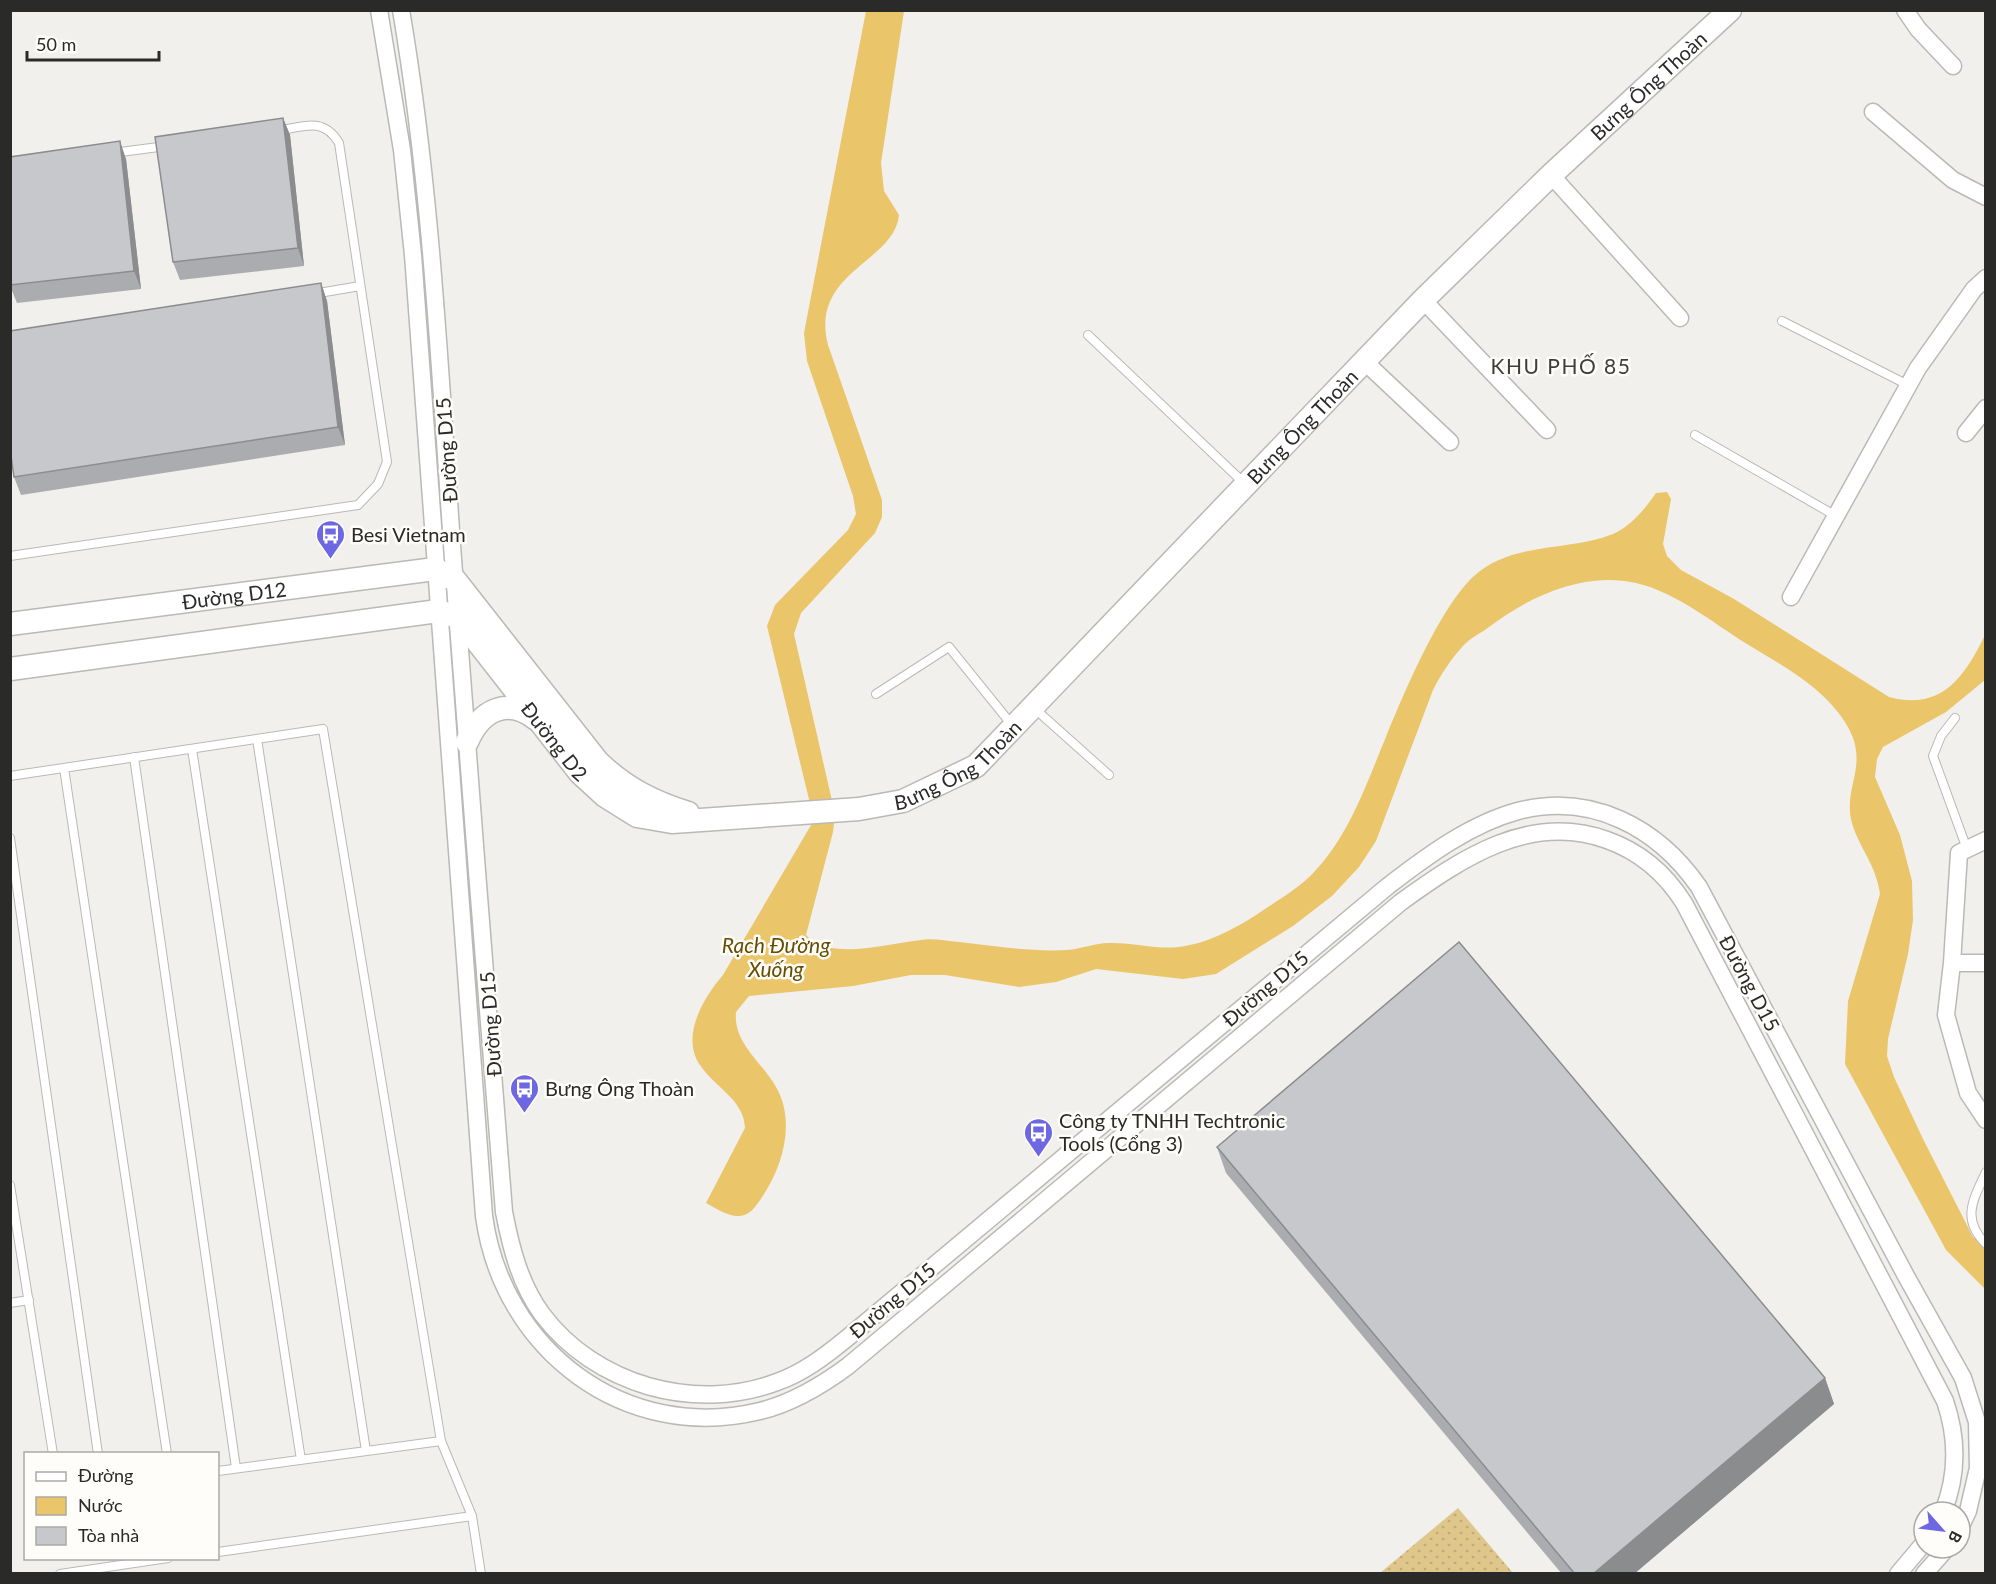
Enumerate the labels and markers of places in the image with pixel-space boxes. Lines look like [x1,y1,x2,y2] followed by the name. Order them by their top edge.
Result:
[314,518,346,560] bus stop icon: Besi Vietnam
[351,522,466,546] place label: Besi Vietnam
[508,1072,540,1114] bus stop icon: Bưng Ông Thoàn
[545,1076,694,1100] place label: Bưng Ông Thoàn
[1059,1108,1286,1155] place label: Công ty TNHH Techtronic Tools (Cổng 3)
[1022,1116,1054,1158] bus stop icon: Công ty TNHH Techtronic Tools (Cổng 3)

